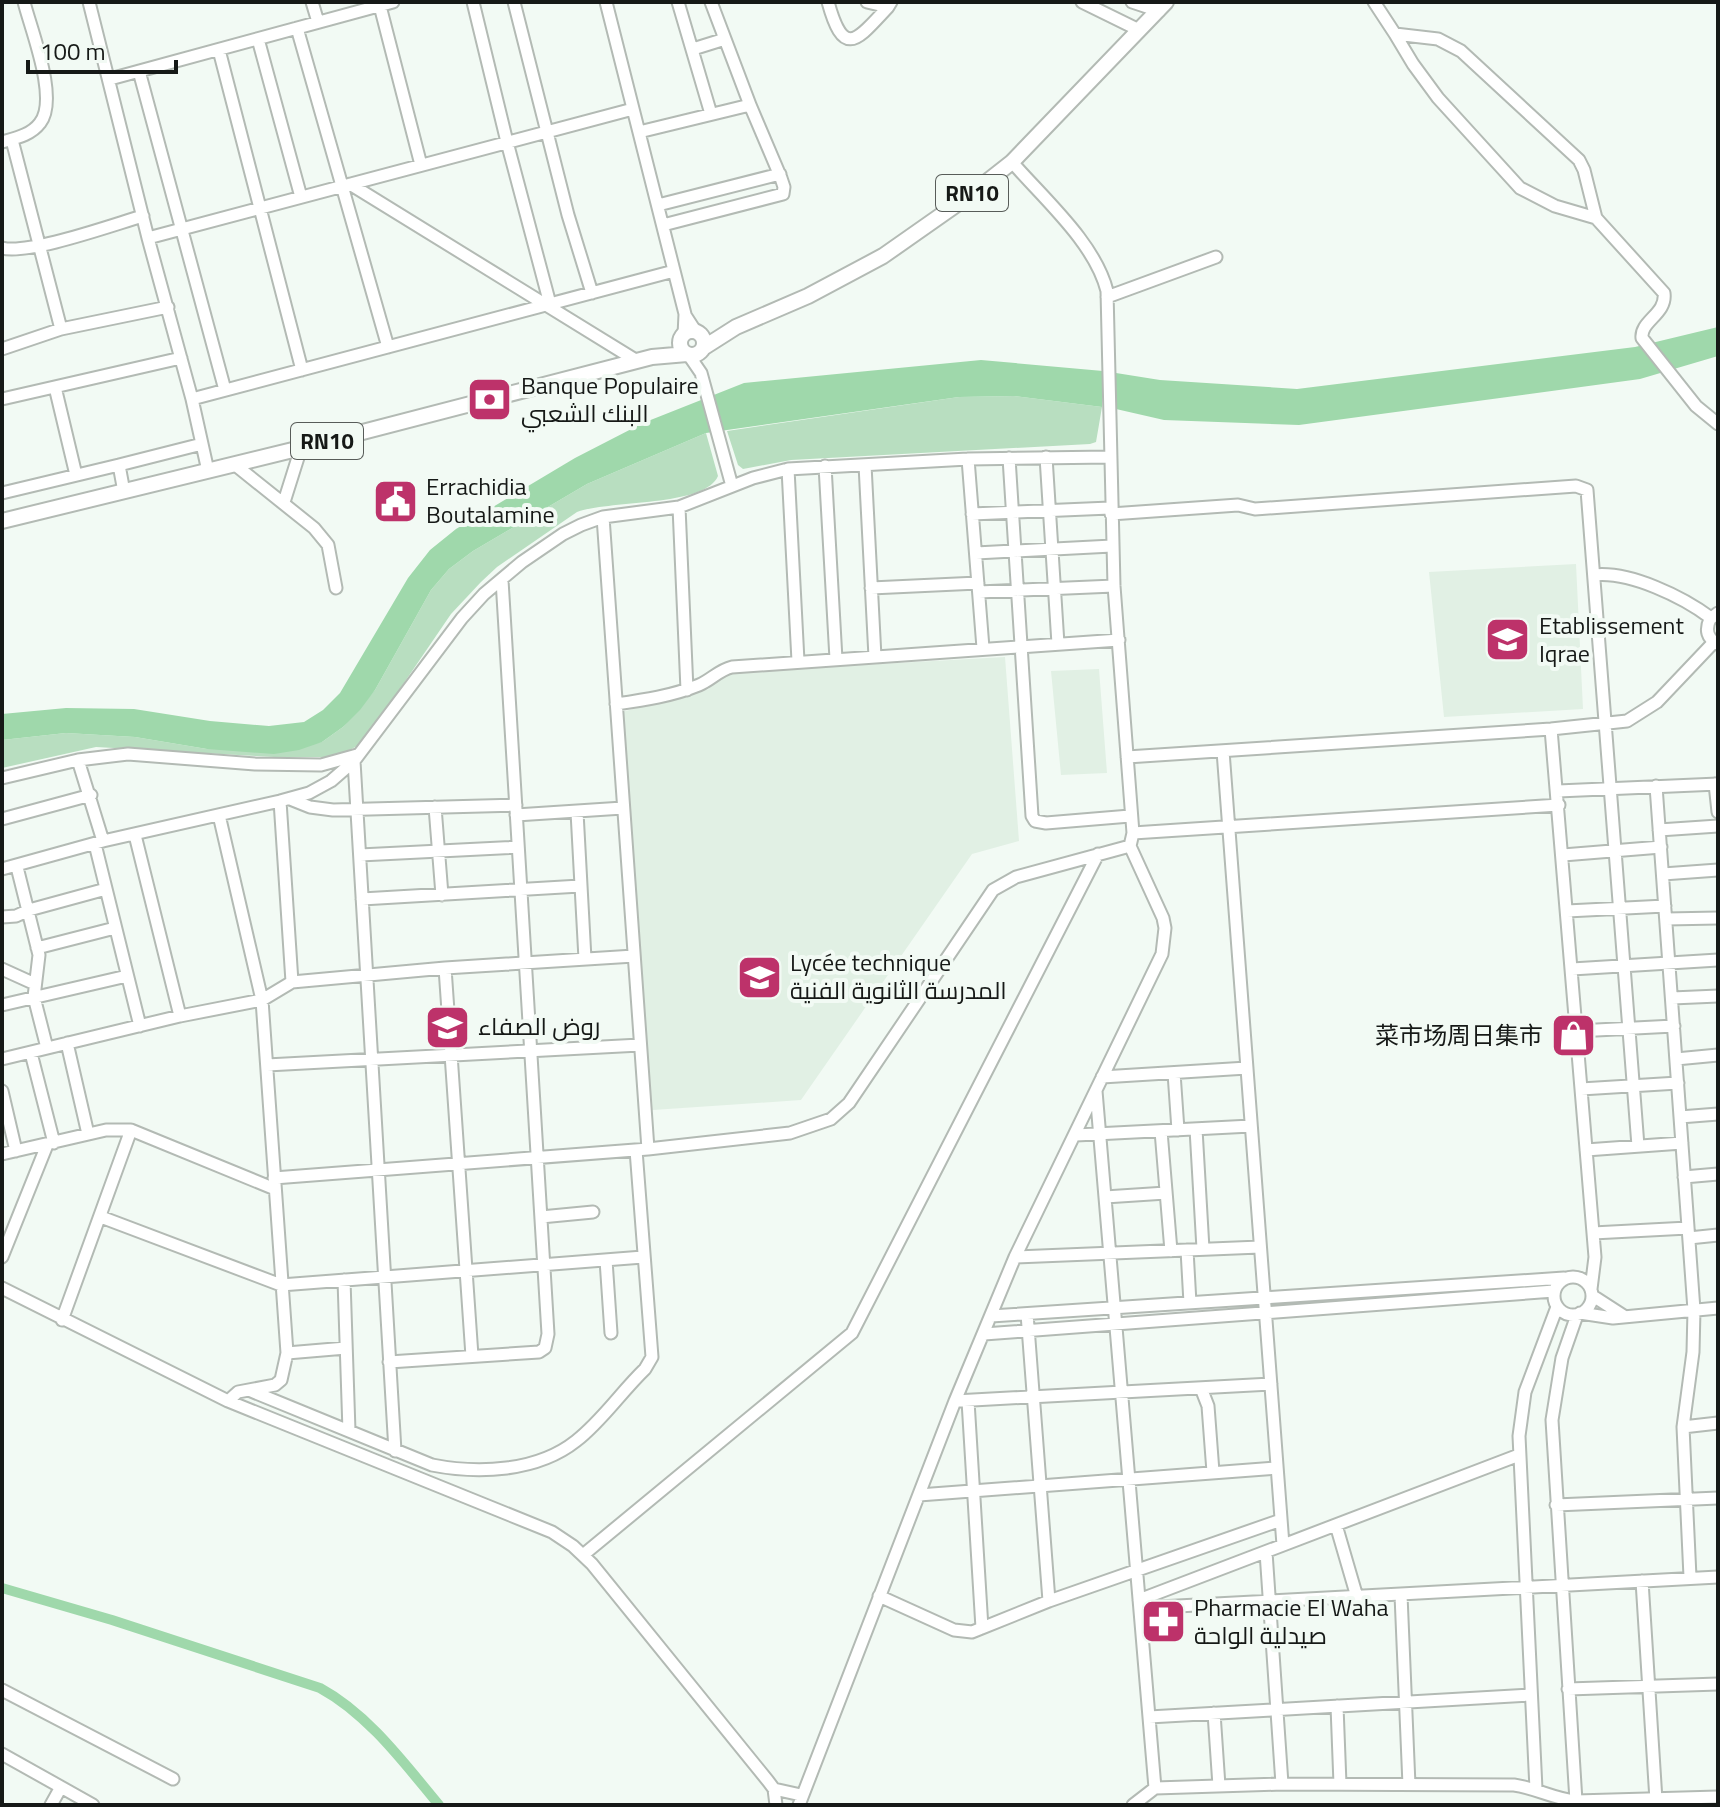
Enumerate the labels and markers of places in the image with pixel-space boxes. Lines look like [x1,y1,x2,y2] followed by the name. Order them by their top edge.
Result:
[521,367,699,433] place label: Banque Populaire البنك الشعبي
[466,376,514,424] bank icon: Banque Populaire البنك الشعبي
[426,468,555,532] place label: Errachidia Boutalamine
[371,477,419,525] public building icon: Errachidia Boutalamine
[1539,607,1684,671] place label: Etablissement Iqrae
[1484,616,1532,664] school or university icon: Etablissement Iqrae
[790,944,1007,1008] place label: Lycée technique المدرسة الثانوية الفنية
[735,953,783,1001] school or university icon: Lycée technique المدرسة الثانوية الفنية
[423,1003,471,1051] school or university icon: روض الصفاء
[478,1008,600,1044] place label: روض الصفاء
[1550,1012,1598,1060] shop icon: 菜市场周日集市
[1375,1017,1543,1053] place label: 菜市场周日集市
[1194,1589,1389,1653] place label: Pharmacie El Waha صيدلية الواحة
[1139,1598,1187,1646] pharmacy icon: Pharmacie El Waha صيدلية الواحة

